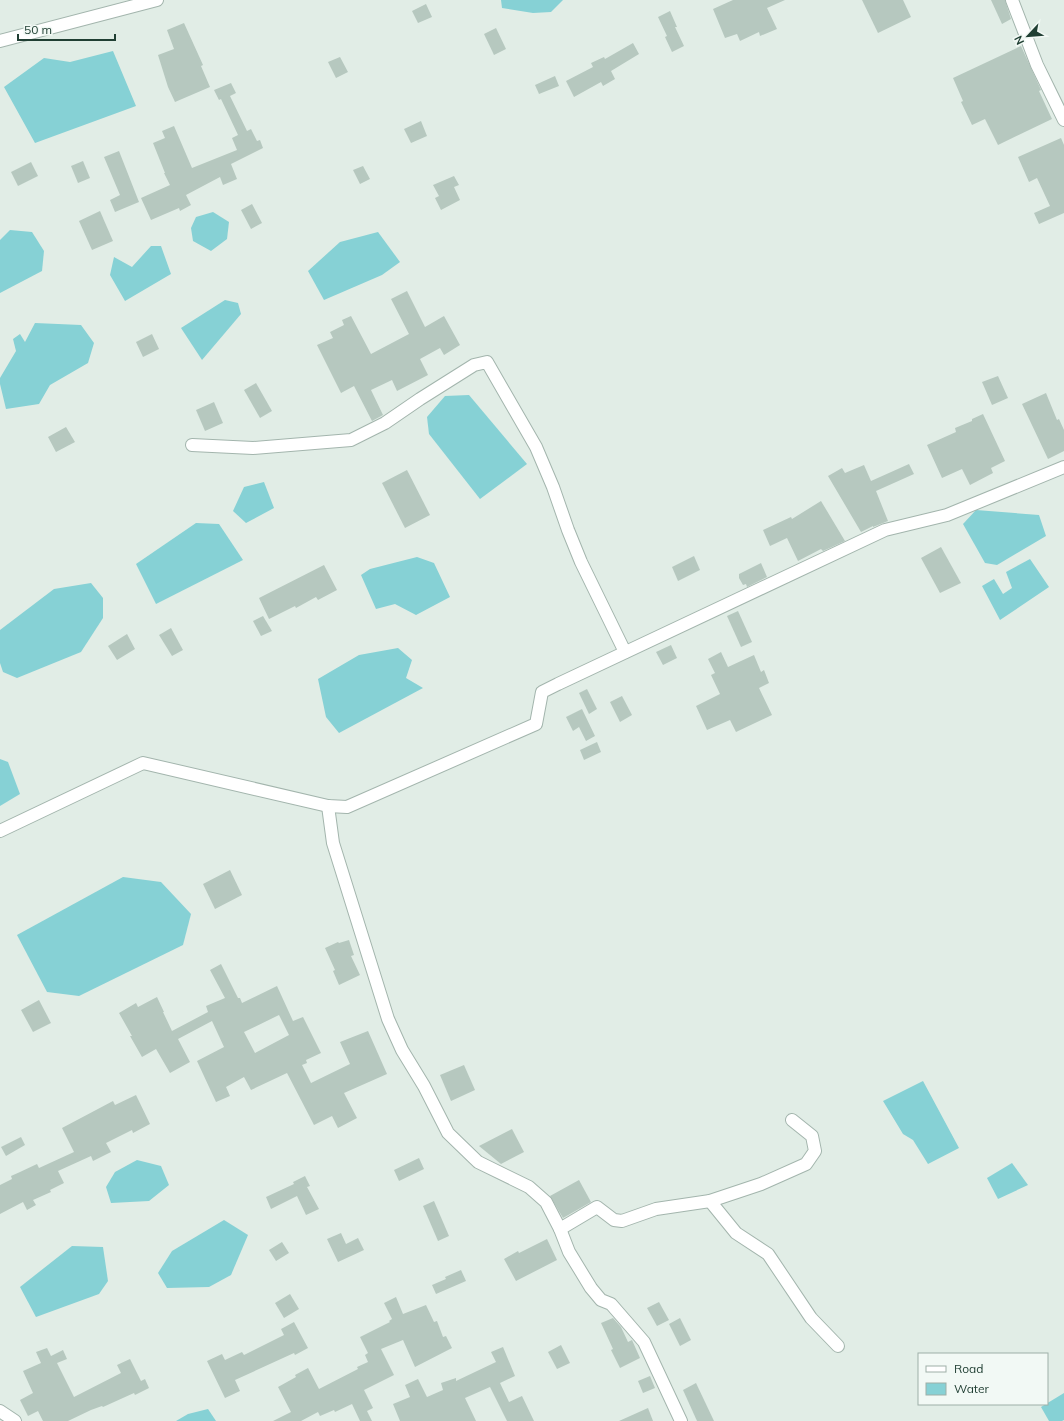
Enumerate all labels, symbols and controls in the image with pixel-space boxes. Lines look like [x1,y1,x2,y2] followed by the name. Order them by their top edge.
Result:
[18,16,115,42] scale bar
[1008,16,1048,56] north arrow
[24,22,52,37] text: 50 m
[1011,34,1027,47] text: N
[918,1353,1048,1405] legend
[954,1361,983,1376] text: Road
[954,1381,990,1396] text: Water

